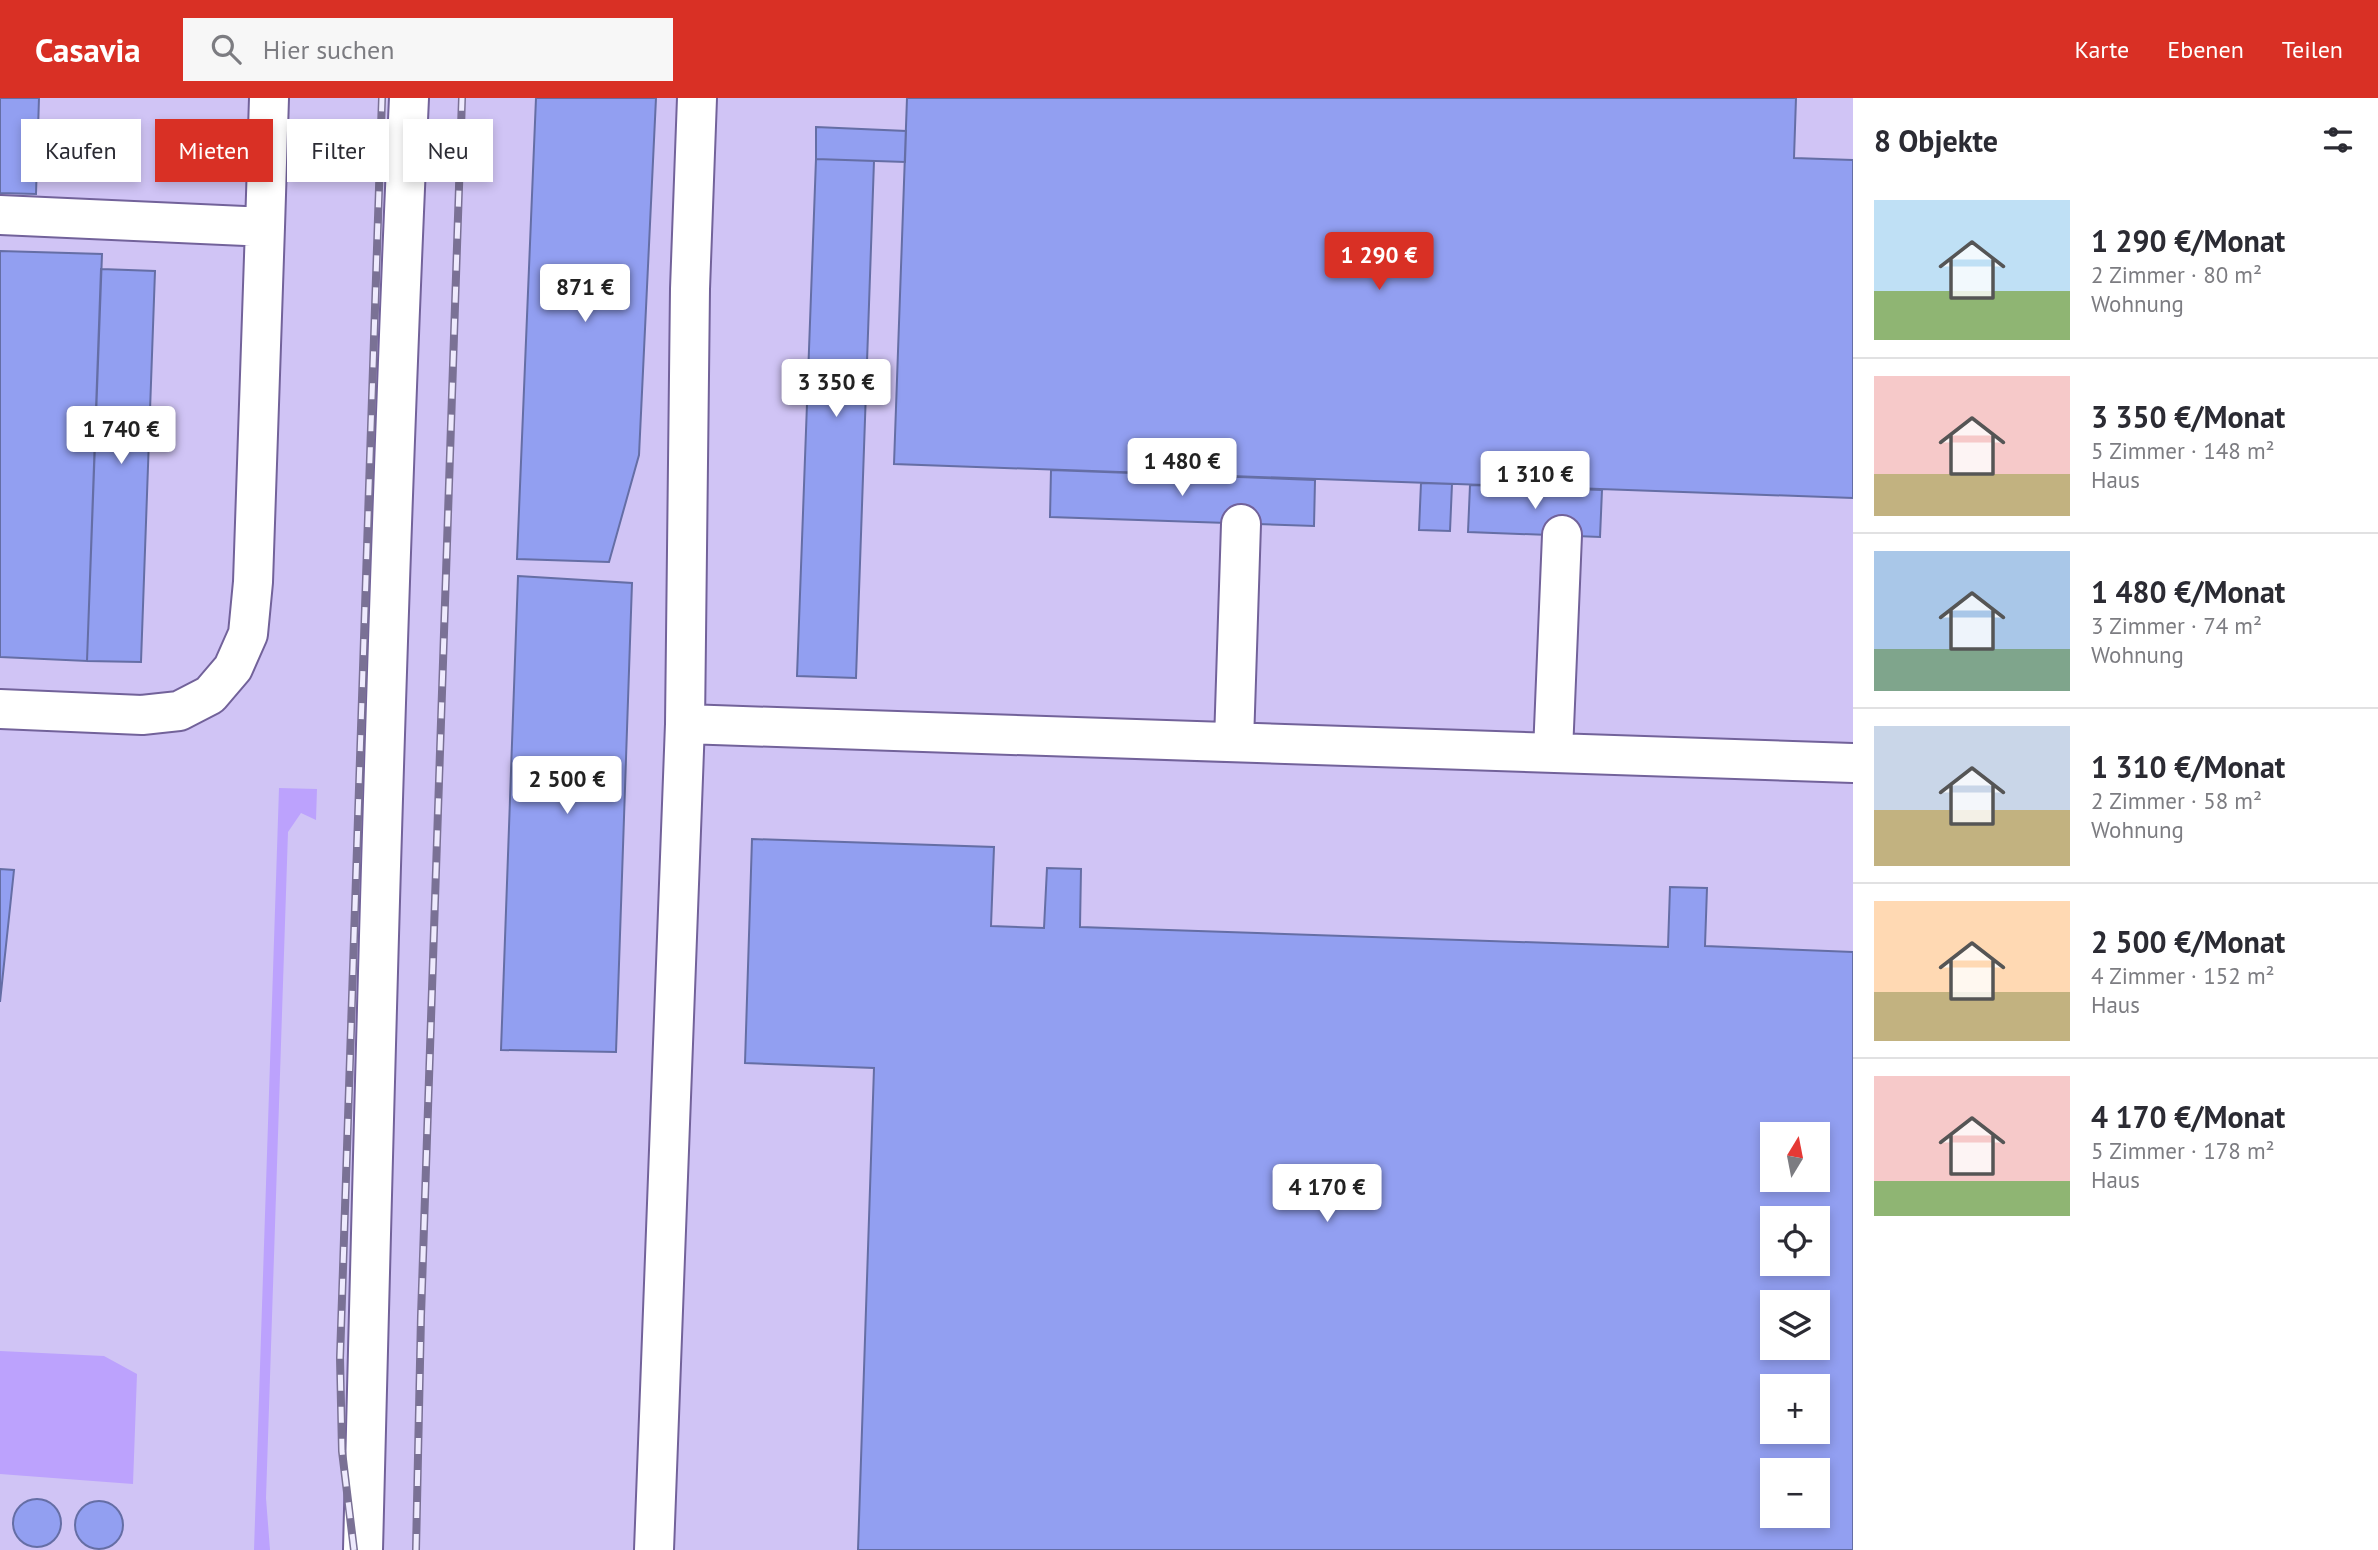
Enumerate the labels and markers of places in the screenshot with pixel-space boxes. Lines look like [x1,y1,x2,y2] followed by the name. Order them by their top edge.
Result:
[1314,232,1444,292] pin: 1 290 €
[536,264,634,324] pin: 871 €
[771,360,901,419] pin: 3 350 €
[56,406,186,466] pin: 1 740 €
[1117,438,1247,498] pin: 1 480 €
[1470,452,1600,511] pin: 1 310 €
[502,756,632,816] pin: 2 500 €
[1262,1164,1392,1224] pin: 4 170 €

